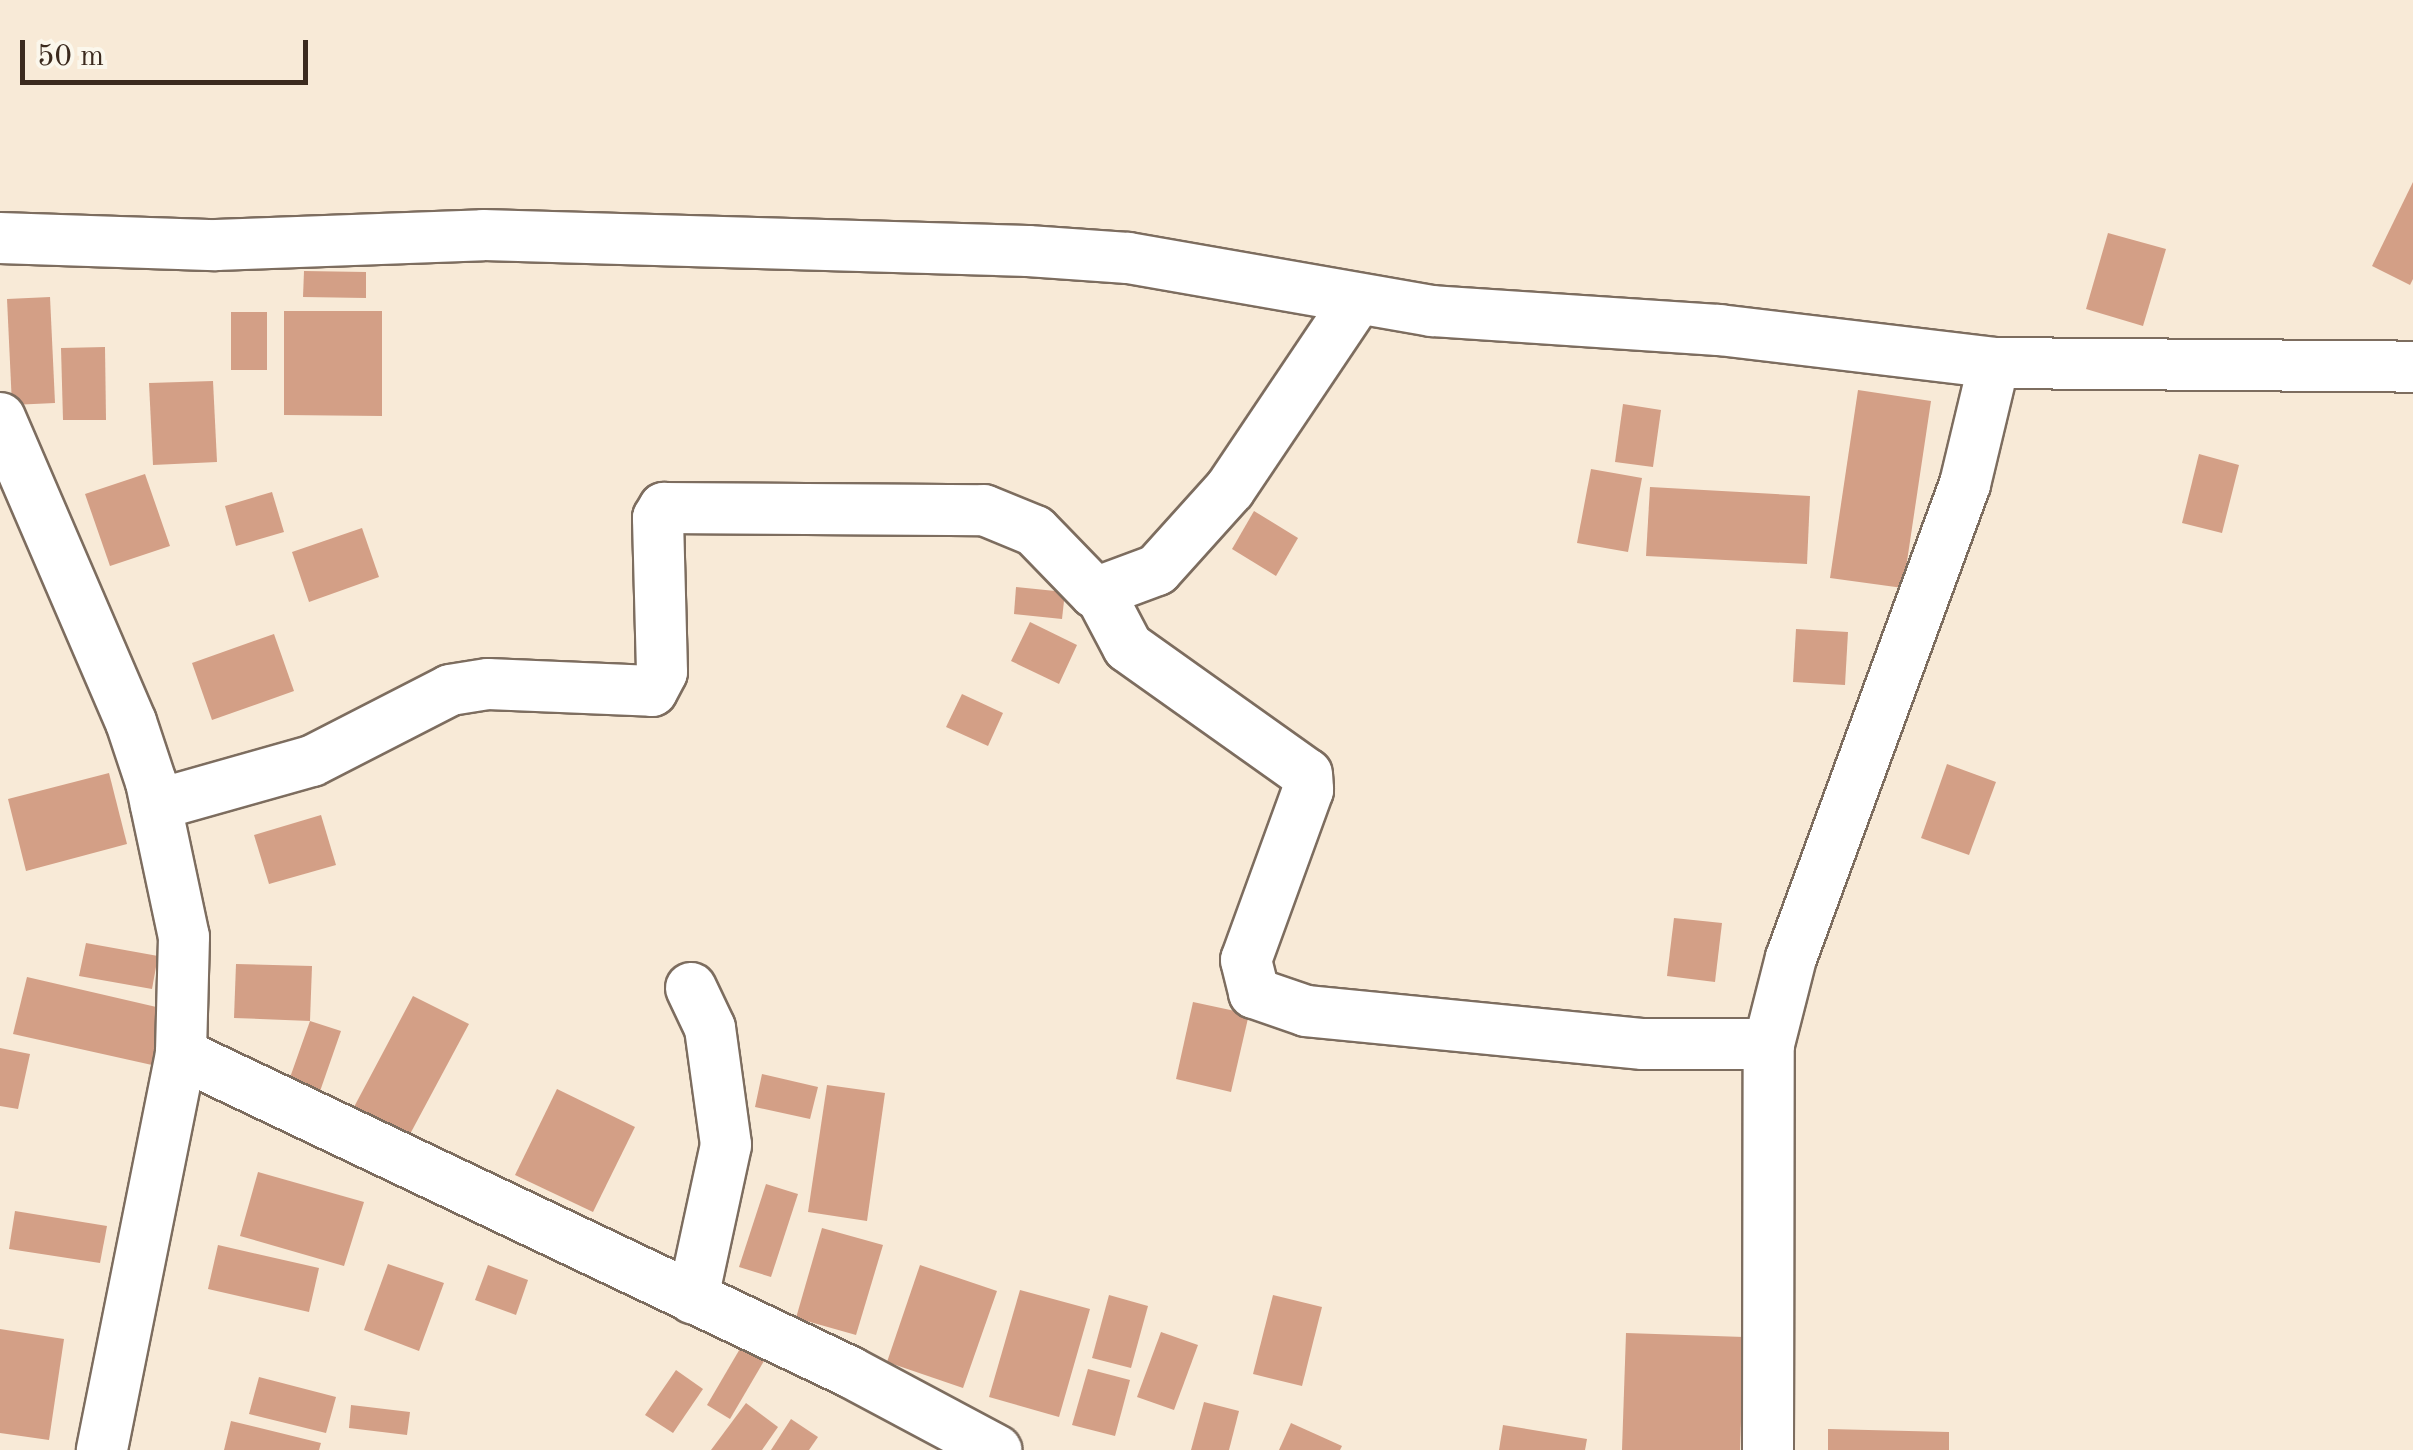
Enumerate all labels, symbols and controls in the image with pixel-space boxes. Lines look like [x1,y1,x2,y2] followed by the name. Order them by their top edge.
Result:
[25,20,312,82] scale bar
[37,42,104,72] text: 50 m

